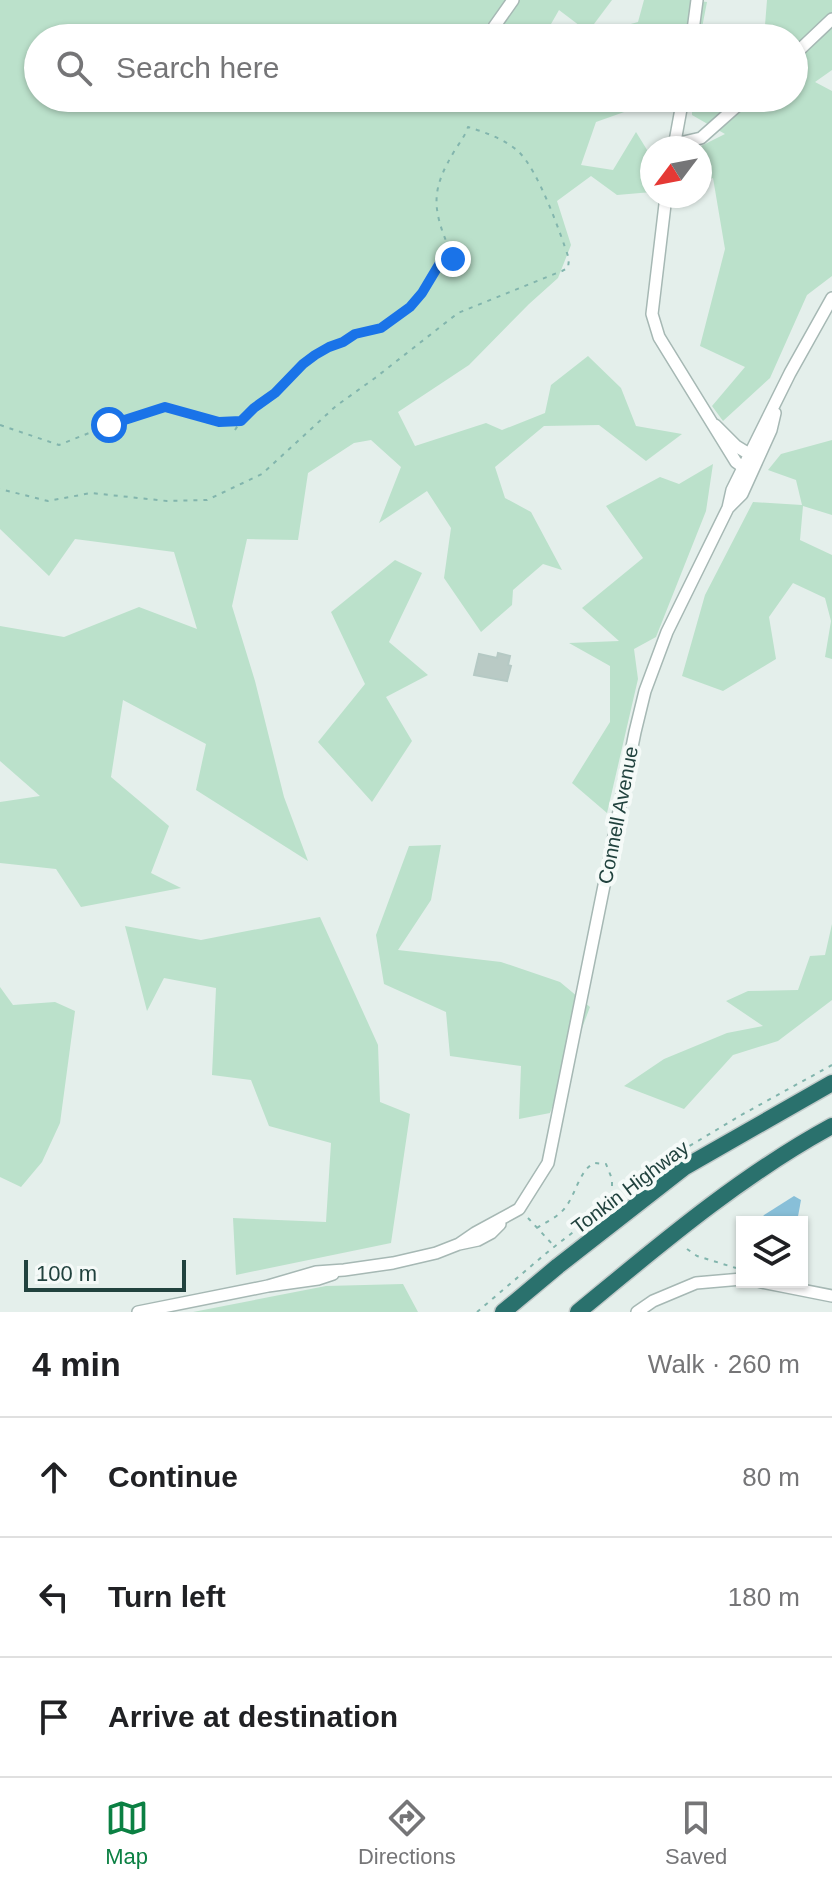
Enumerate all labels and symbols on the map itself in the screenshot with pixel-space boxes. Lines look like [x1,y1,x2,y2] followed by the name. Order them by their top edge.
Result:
[640,136,712,208] north arrow
[435,241,471,277] route end
[91,407,127,443] route start
[594,744,642,886] street label: Connell Avenue
[567,1136,693,1238] street label: Tonkin Highway
[24,1256,186,1292] scale bar

